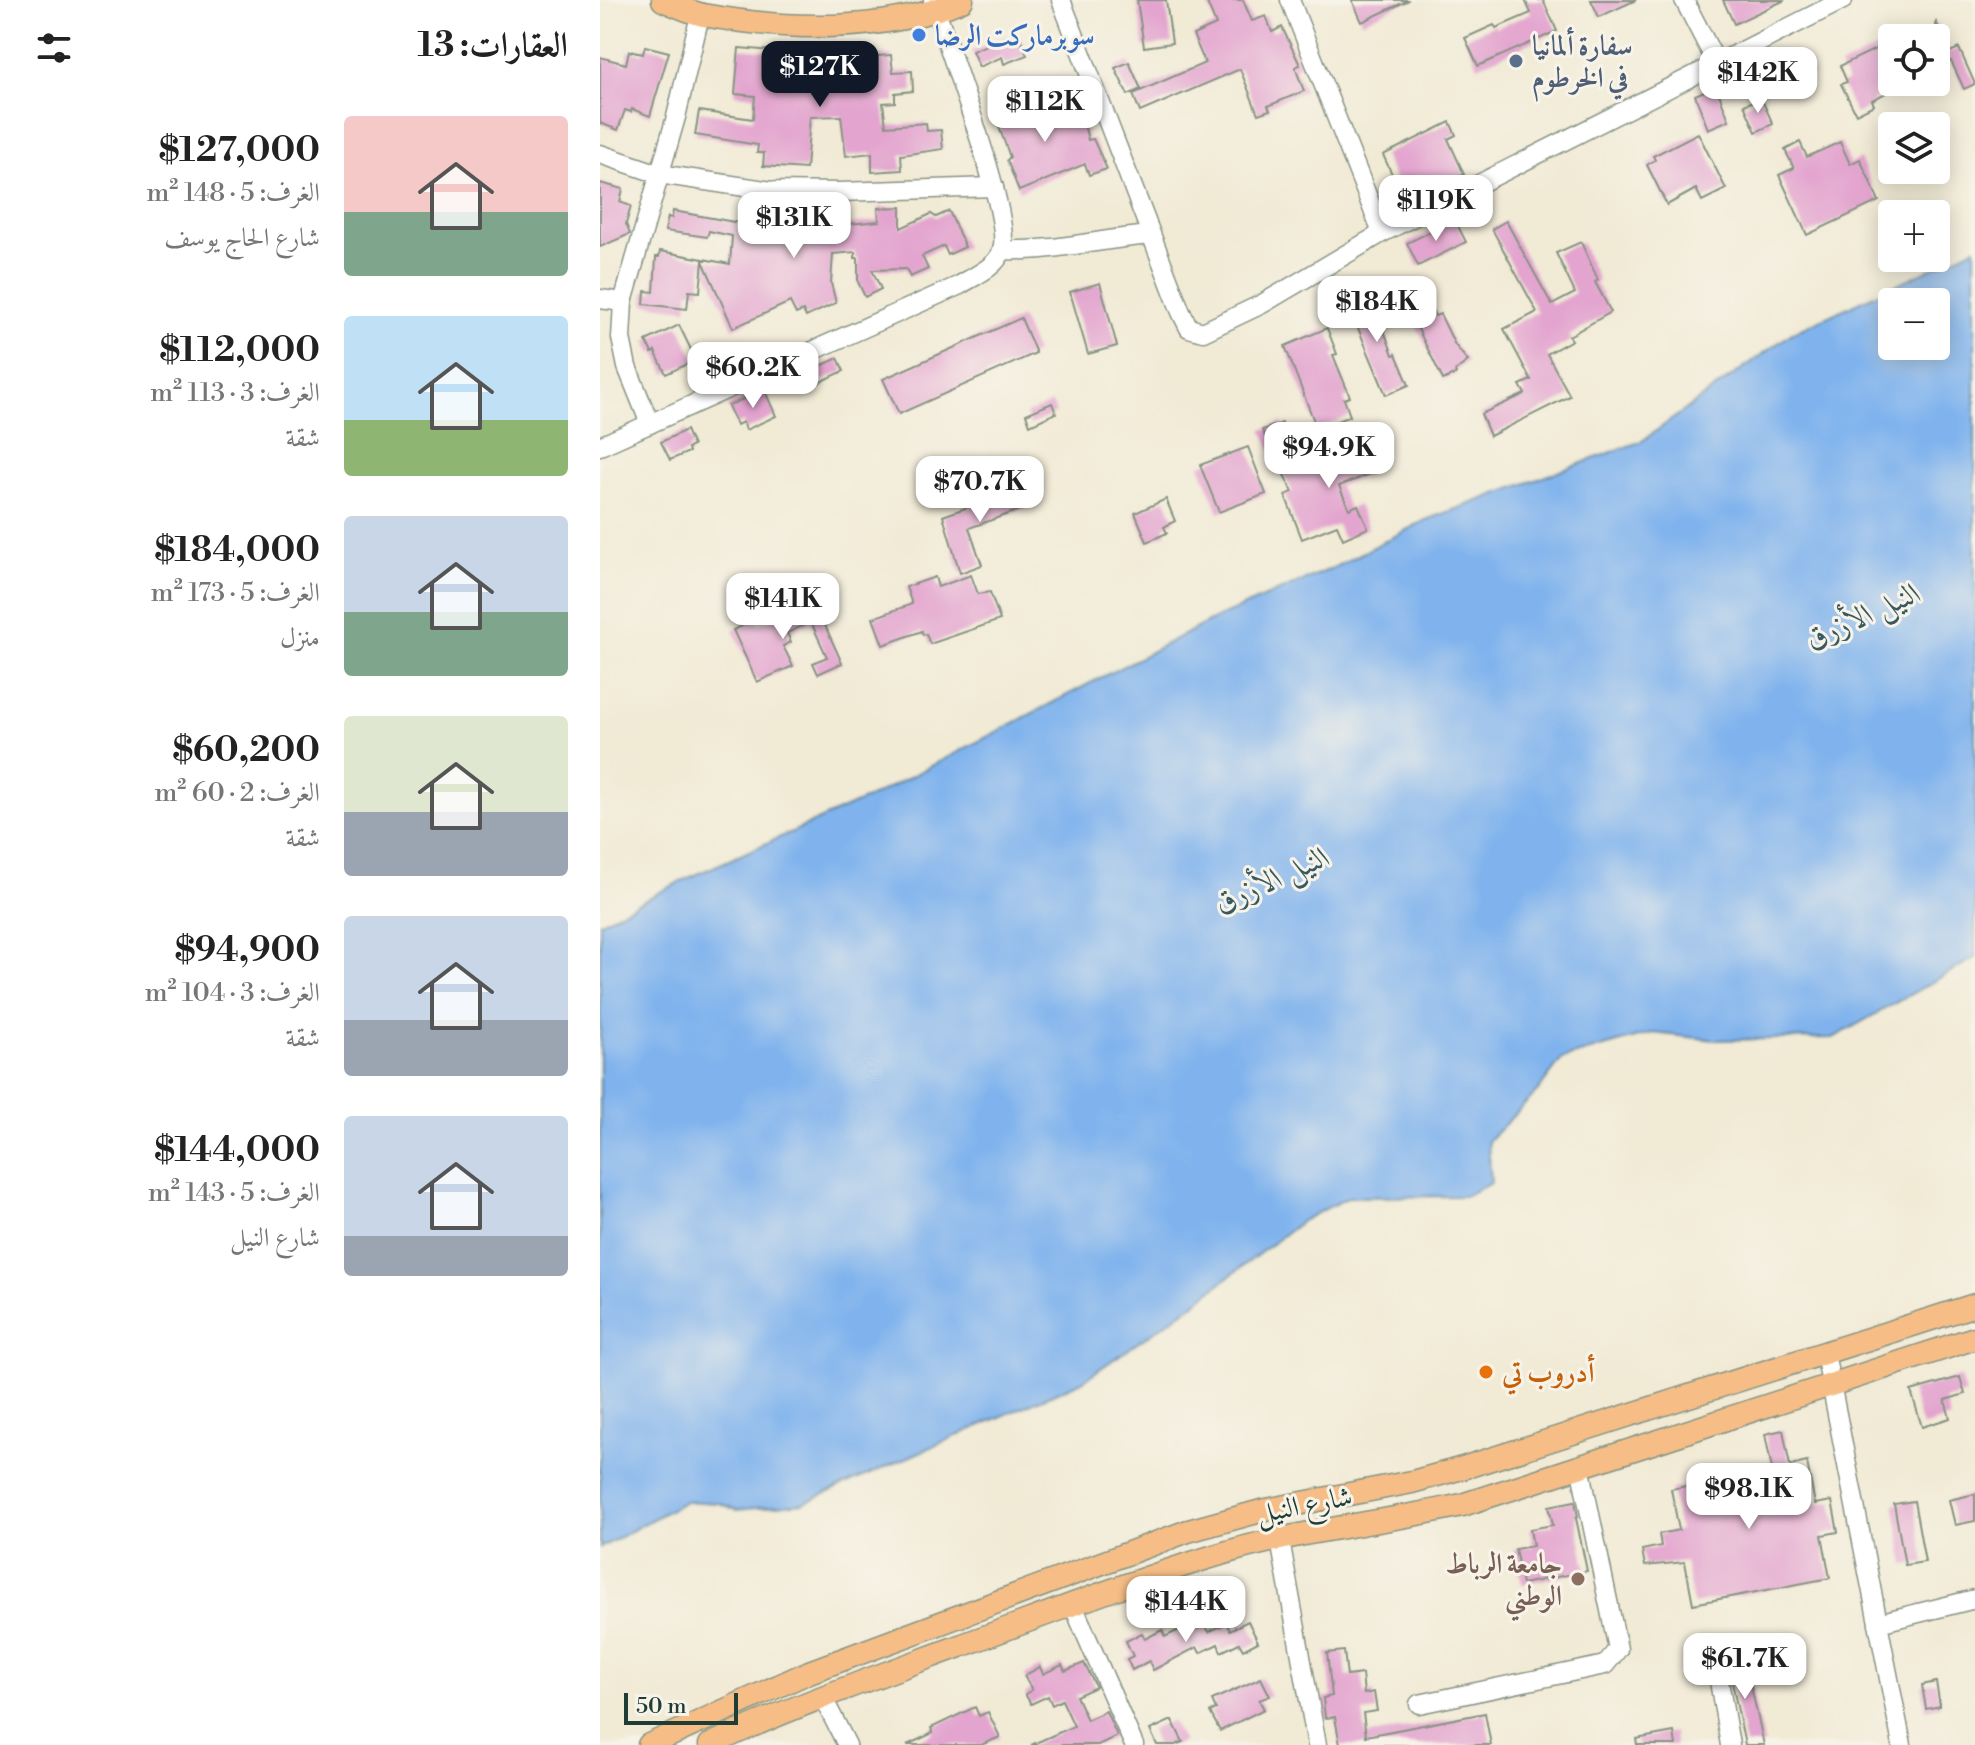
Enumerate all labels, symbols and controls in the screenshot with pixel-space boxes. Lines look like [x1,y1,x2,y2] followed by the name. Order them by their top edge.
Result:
[935,19,1095,54] place label: سوبرماركت الرضا
[1878,24,1950,360] map controls
[1878,24,1950,96] button: locate
[418,25,568,67] text: العقارات: 13
[32,26,76,70] icon: filters
[910,26,928,44] marker: سوبرماركت الرضا
[1532,26,1633,102] place label: سفارة ألمانيا في الخرطوم
[764,41,876,109] pin: $127K
[1702,47,1814,115] pin: $142K
[780,51,860,83] text: $127K
[1507,52,1525,70] marker: سفارة ألمانيا في الخرطوم
[1717,57,1799,89] text: $142K
[989,76,1101,144] pin: $112K
[1005,86,1085,118] text: $112K
[1878,112,1950,184] button: layers
[159,130,320,172] text: $127,000
[408,148,504,244] icon: home
[1380,175,1492,243] pin: $119K
[146,177,320,209] text: الغرف: 5 · 148 m²
[1397,185,1475,217] text: $119K
[738,192,850,260] pin: $131K
[1878,200,1950,272] button: +
[756,202,832,234] text: $131K
[164,222,320,254] text: شارع الحاج يوسف
[1321,276,1433,344] pin: $184K
[1336,286,1419,318] text: $184K
[1878,288,1950,360] button: −
[160,330,320,372] text: $112,000
[688,342,818,410] pin: $60.2K
[408,348,504,444] icon: home
[705,352,801,384] text: $60.2K
[150,377,320,409] text: الغرف: 3 · 113 m²
[286,422,320,454] text: شقة
[1264,422,1394,490] pin: $94.9K
[1282,432,1376,464] text: $94.9K
[915,456,1045,524] pin: $70.7K
[934,466,1026,498] text: $70.7K
[154,530,320,572] text: $184,000
[408,548,504,644] icon: home
[1799,571,1927,659] water label: النيل الأزرق
[727,573,839,641] pin: $141K
[151,577,320,609] text: الغرف: 5 · 173 m²
[744,583,822,615] text: $141K
[280,622,320,654] text: منزل
[173,730,320,772] text: $60,200
[408,748,504,844] icon: home
[154,777,320,809] text: الغرف: 2 · 60 m²
[286,822,320,854] text: شقة
[1208,835,1336,923] water label: النيل الأزرق
[175,930,320,972] text: $94,900
[408,948,504,1044] icon: home
[145,977,320,1009] text: الغرف: 3 · 104 m²
[286,1022,320,1054] text: شقة
[154,1130,320,1172] text: $144,000
[408,1148,504,1244] icon: home
[148,1177,320,1209] text: الغرف: 5 · 143 m²
[230,1222,320,1254] text: شارع النيل
[1501,1353,1595,1395] place label: أدروب تي
[1477,1363,1495,1381] marker: أدروب تي
[1684,1463,1814,1531] pin: $98.1K
[1704,1473,1794,1505] text: $98.1K
[1253,1479,1356,1537] street label: شارع النيل
[1446,1547,1562,1622] place label: جامعة الرباط الوطني
[1569,1570,1587,1588] marker: جامعة الرباط الوطني
[1130,1576,1242,1644] pin: $144K
[1144,1586,1228,1618] text: $144K
[1680,1633,1810,1701] pin: $61.7K
[1701,1643,1789,1675] text: $61.7K
[624,1689,738,1725] scale bar
[636,1693,687,1720] text: 50 m

